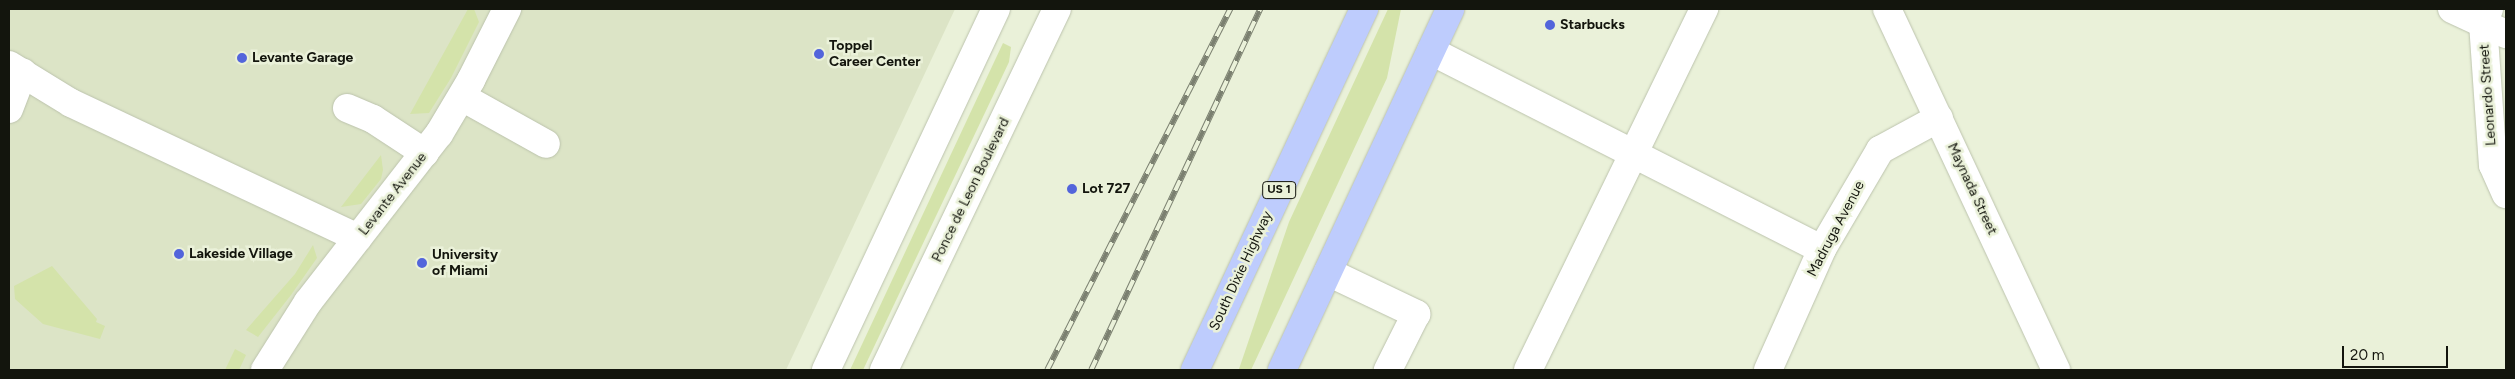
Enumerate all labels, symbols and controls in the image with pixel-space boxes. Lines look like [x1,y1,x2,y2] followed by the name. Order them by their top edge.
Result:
[1560,17,1625,33] place label: Starbucks
[1544,19,1556,31] marker: Starbucks
[829,38,920,70] place label: Toppel Career Center
[2476,44,2500,146] street label: Leonardo Street
[813,48,825,60] marker: Toppel Career Center
[252,50,353,66] place label: Levante Garage
[236,52,248,64] marker: Levante Garage
[929,115,1013,265] street label: Ponce de Leon Boulevard
[1943,140,2001,238] street label: Maynada Street
[355,149,431,239] street label: Levante Avenue
[1804,178,1868,280] street label: Madruga Avenue
[1262,180,1296,200] road number: US 1
[1082,181,1130,197] place label: Lot 727
[1066,183,1078,195] marker: Lot 727
[1206,209,1276,333] street label: South Dixie Highway
[189,246,293,262] place label: Lakeside Village
[432,247,498,280] place label: University of Miami
[173,248,185,260] marker: Lakeside Village
[416,257,428,269] marker: University of Miami
[2345,336,2451,368] scale bar
[2350,346,2384,364] text: 20 m

